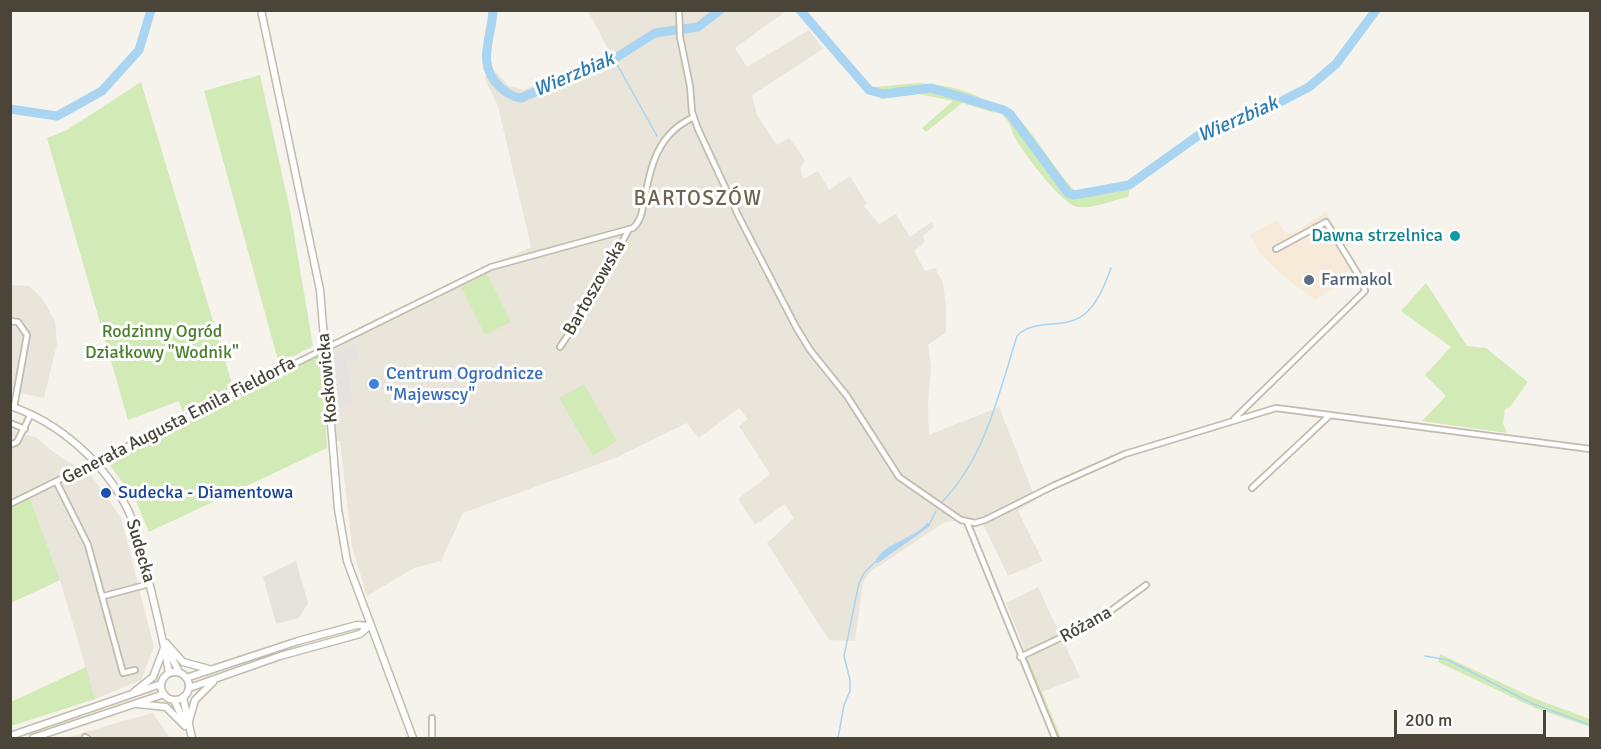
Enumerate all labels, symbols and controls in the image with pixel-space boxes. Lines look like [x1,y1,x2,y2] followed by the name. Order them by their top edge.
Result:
[530,47,618,103] water label: Wierzbiak
[1194,92,1282,148] water label: Wierzbiak
[633,186,763,212] district label: BARTOSZÓW
[1311,225,1443,247] place label: Dawna strzelnica
[1448,229,1462,243] marker: Dawna strzelnica
[559,237,631,339] street label: Bartoszowska
[1321,269,1392,291] place label: Farmakol
[1302,273,1316,287] marker: Farmakol
[85,321,239,364] park label: Rodzinny Ogród Działkowy "Wodnik"
[313,332,343,424] street label: Koskowicka
[59,353,299,489] street label: Generała Augusta Emila Fieldorfa
[386,363,543,406] place label: Centrum Ogrodnicze "Majewscy"
[367,377,381,391] marker: Centrum Ogrodnicze "Majewscy"
[118,482,293,504] place label: Sudecka - Diamentowa
[99,486,113,500] marker: Sudecka - Diamentowa
[121,517,159,585] street label: Sudecka
[1056,602,1116,648] street label: Różana
[1397,698,1548,736] scale bar
[1405,709,1452,731] text: 200 m

